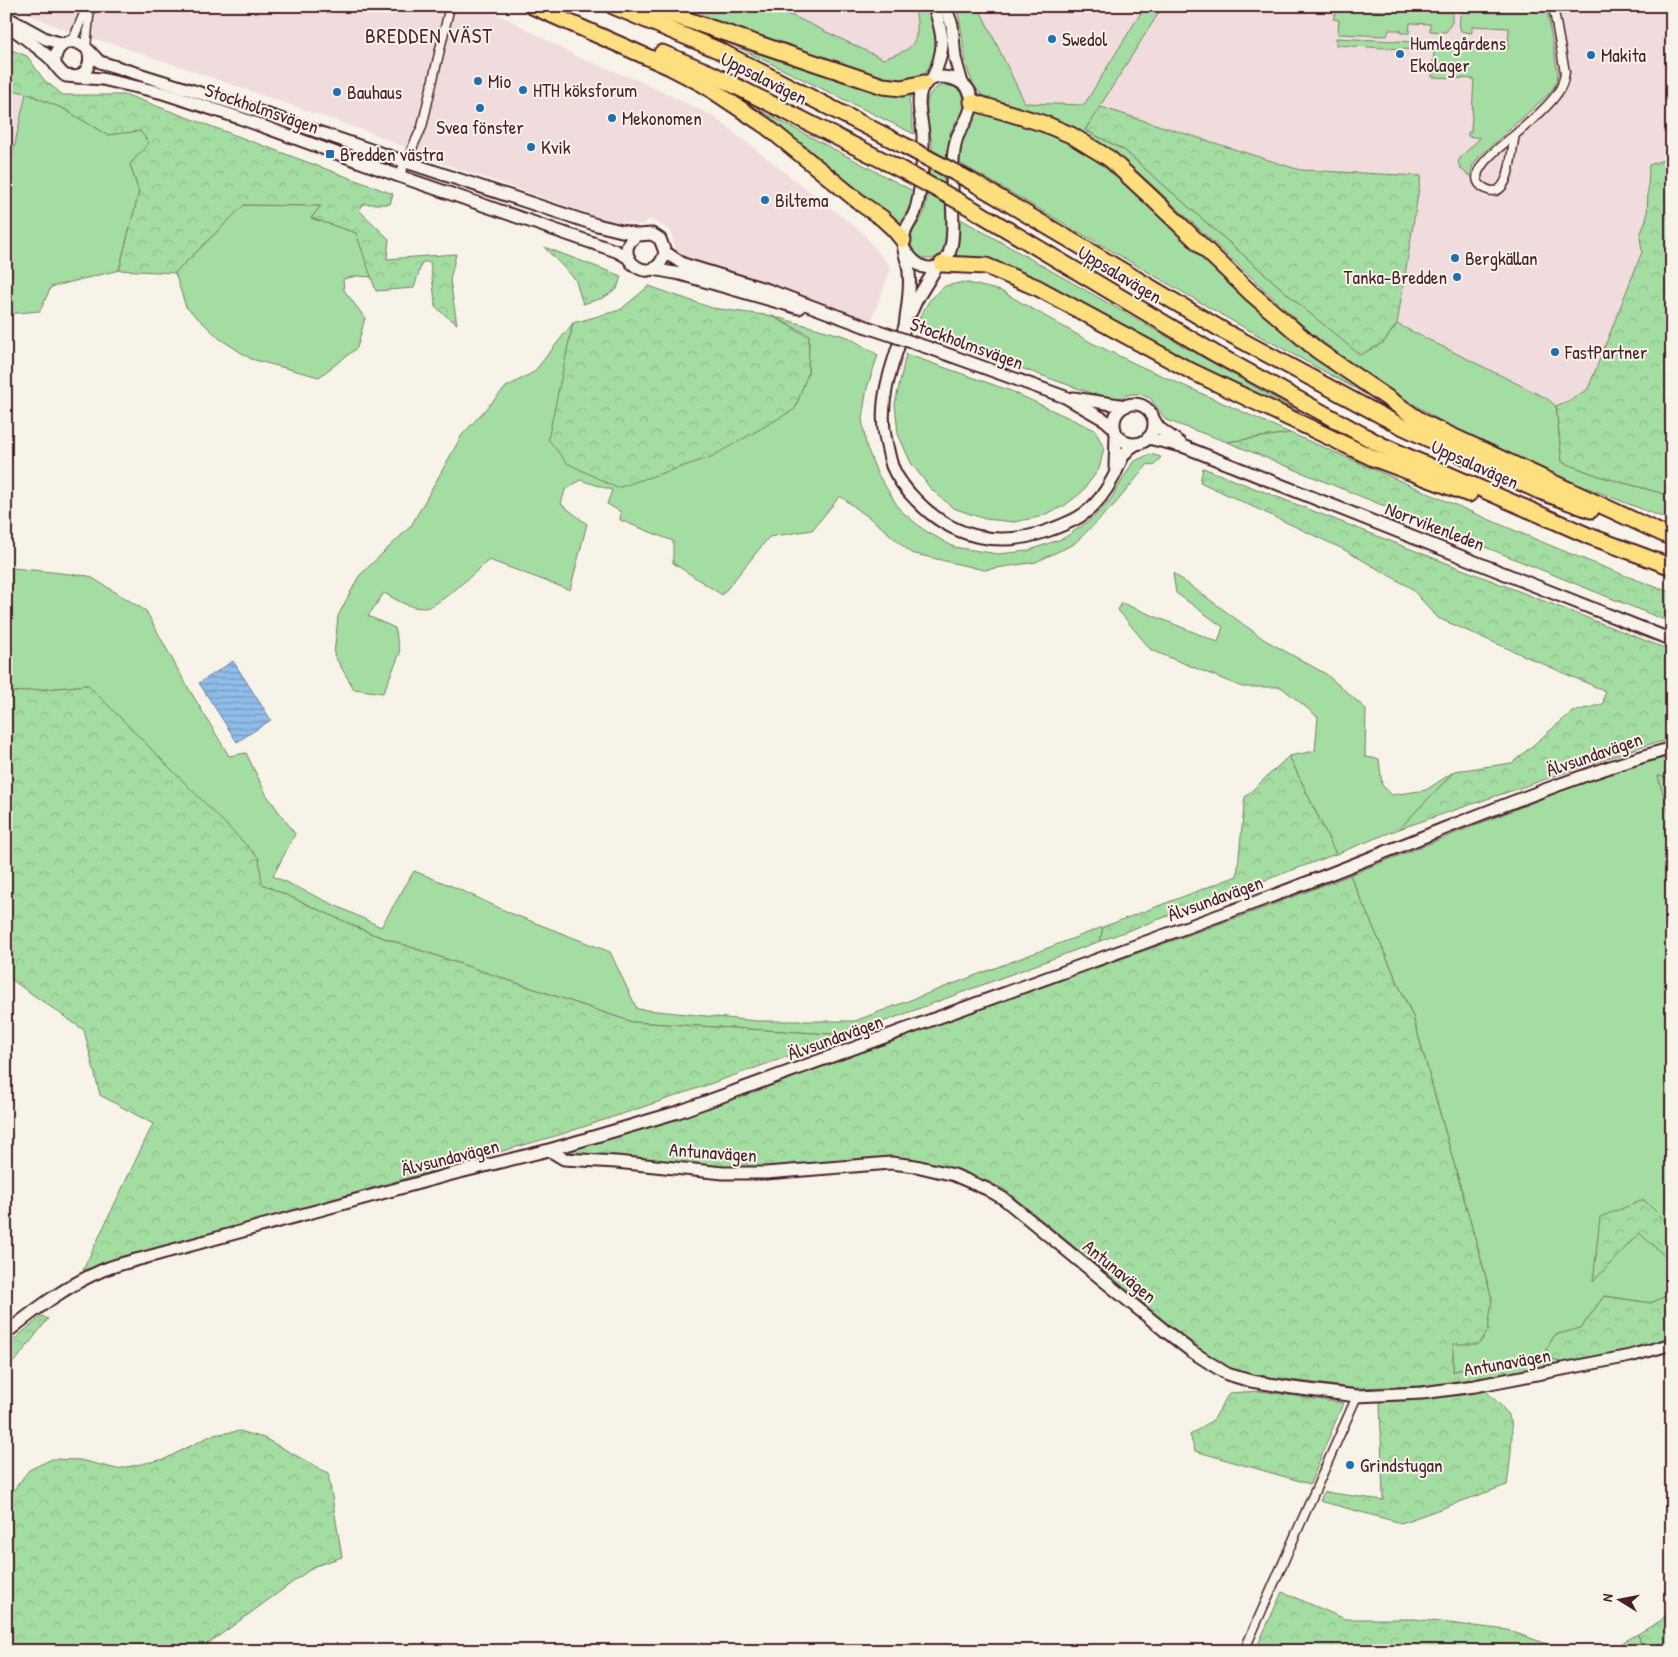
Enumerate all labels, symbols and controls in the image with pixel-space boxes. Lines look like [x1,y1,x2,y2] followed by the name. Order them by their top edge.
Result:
[365,21,493,50] district label: BREDDEN VÄST
[1062,26,1108,52] place label: Swedol
[1410,30,1506,78] place label: Humlegårdens Ekolager
[1046,33,1058,45] marker: Swedol
[1601,42,1646,68] place label: Makita
[716,45,812,111] street label: Uppsalavägen
[1394,48,1406,60] marker: Humlegårdens Ekolager
[1585,49,1597,61] marker: Makita
[488,68,512,94] place label: Mio
[472,75,484,87] marker: Mio
[202,76,322,140] street label: Stockholmsvägen
[533,77,637,103] place label: HTH köksforum
[347,79,402,105] place label: Bauhaus
[517,84,529,96] marker: HTH köksforum
[331,86,343,98] marker: Bauhaus
[474,102,486,114] marker: Svea fönster
[622,105,702,131] place label: Mekonomen
[606,112,618,124] marker: Mekonomen
[436,114,524,140] place label: Svea fönster
[541,134,571,160] place label: Kvik
[340,141,444,167] place label: Bredden västra
[525,141,537,153] marker: Kvik
[324,148,336,160] marker: Bredden västra
[775,187,829,213] place label: Biltema
[759,194,771,206] marker: Biltema
[1073,239,1167,309] street label: Uppsalavägen
[1465,245,1538,271] place label: Bergkällan
[1449,252,1461,264] marker: Bergkällan
[1344,264,1447,290] place label: Tanka-Bredden
[1451,271,1463,283] marker: Tanka-Bredden
[907,310,1027,376] street label: Stockholmsvägen
[1564,339,1648,365] place label: FastPartner
[1549,346,1561,358] marker: FastPartner
[1427,433,1523,495] street label: Uppsalavägen
[1382,495,1488,557] street label: Norrvikenleden
[1543,725,1645,783] street label: Älvsundavägen
[1164,869,1266,927] street label: Älvsundavägen
[784,1008,886,1066] street label: Älvsundavägen
[398,1132,502,1182] street label: Älvsundavägen
[668,1136,758,1168] street label: Antunavägen
[1078,1233,1162,1309] street label: Antunavägen
[1462,1342,1552,1382] street label: Antunavägen
[1360,1452,1443,1478] place label: Grindstugan
[1344,1459,1356,1471] marker: Grindstugan
[1596,1574,1646,1624] north arrow
[1597,1592,1617,1603] text: N

